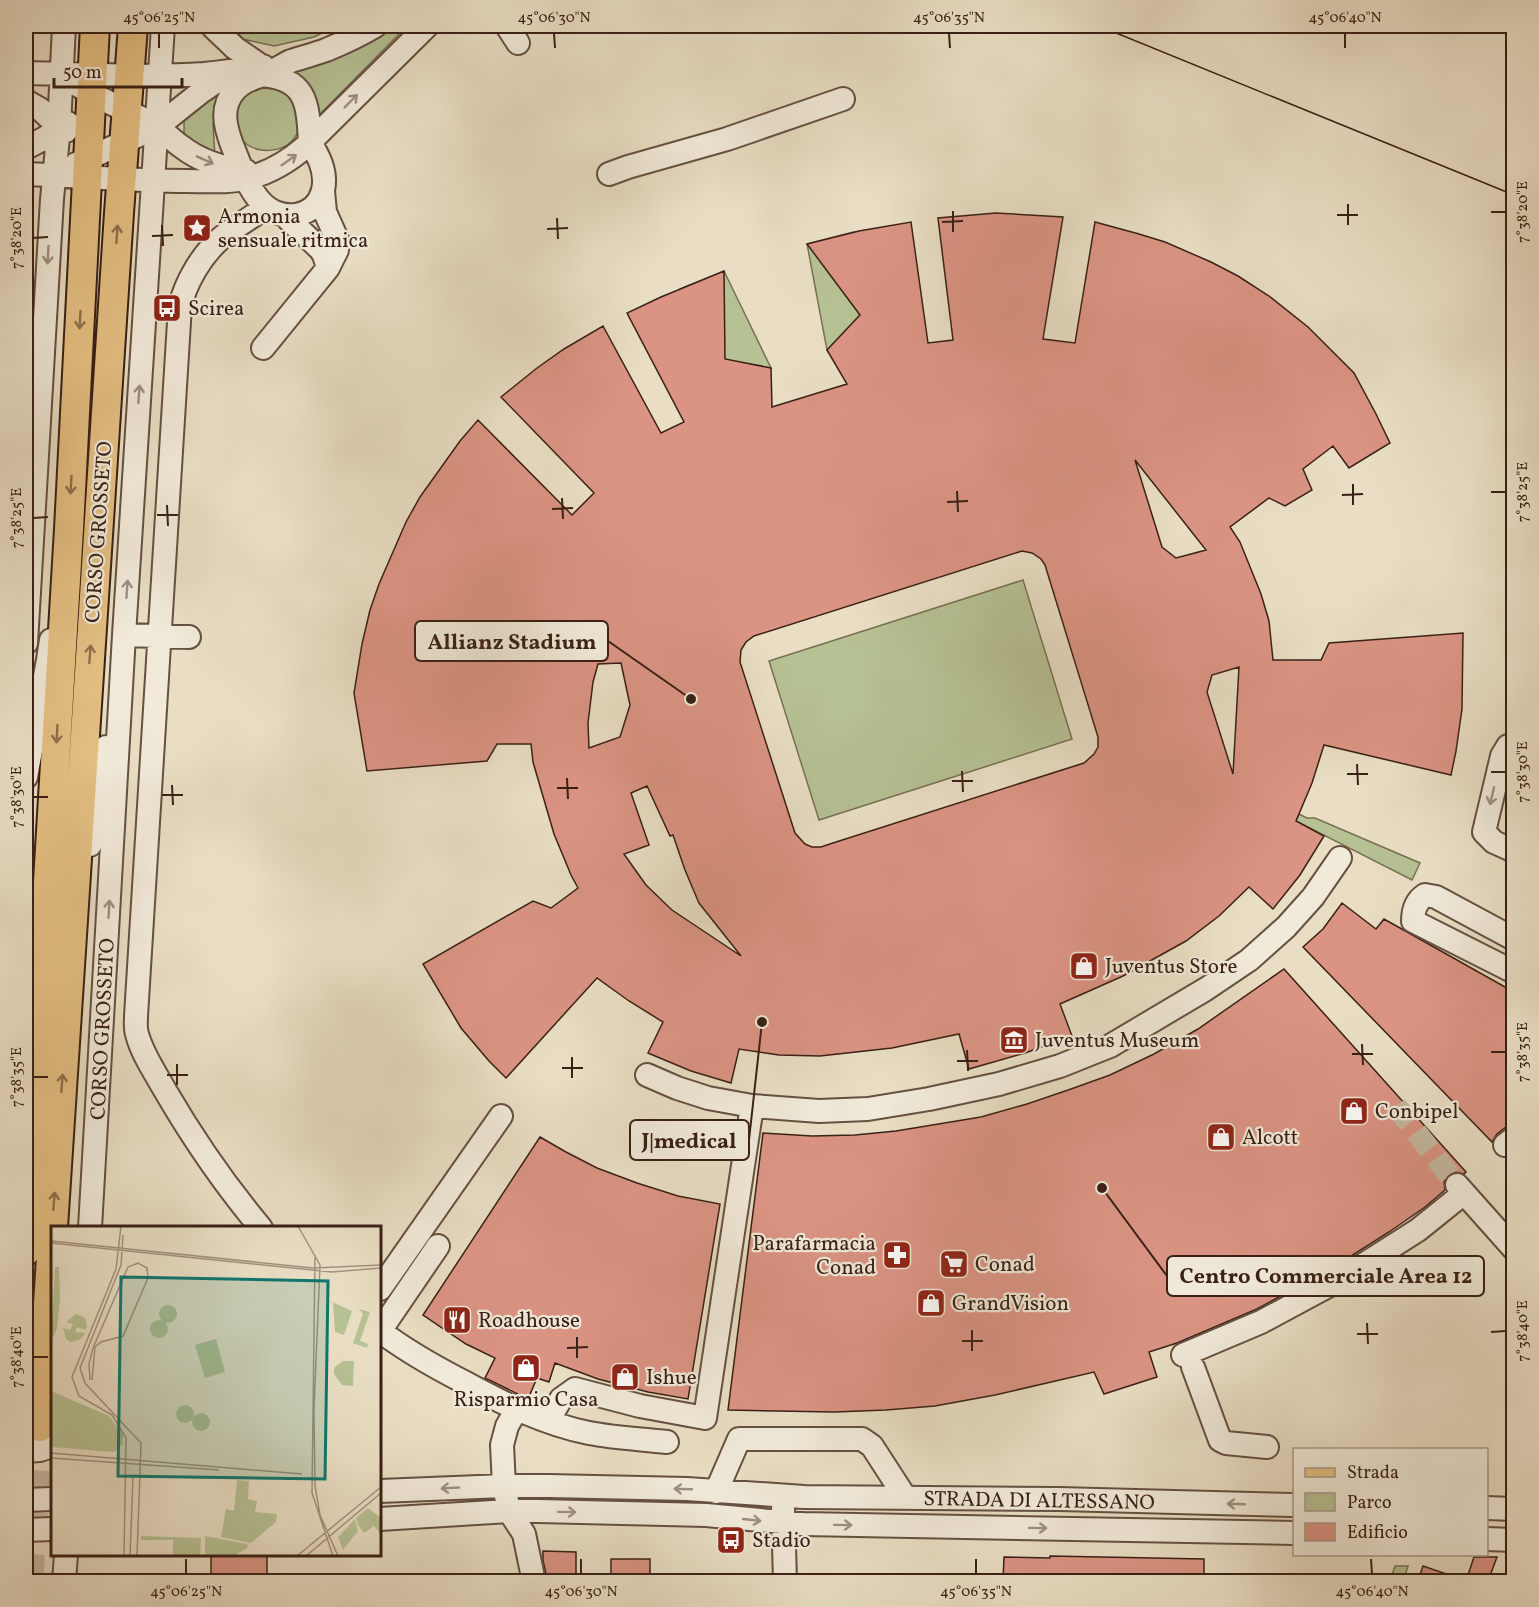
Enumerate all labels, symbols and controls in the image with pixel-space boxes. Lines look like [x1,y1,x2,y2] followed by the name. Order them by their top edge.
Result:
[123,8,195,29] text: 45°06'25"N
[517,8,591,29] text: 45°06'30"N
[913,8,985,29] text: 45°06'35"N
[1308,8,1382,29] text: 45°06'40"N
[54,51,182,89] scale bar
[63,61,102,86] text: 50 m
[343,94,358,109] one-way arrow
[195,154,213,166] one-way arrow
[280,154,296,166] one-way arrow
[1513,181,1534,243] text: 7°38'20"E
[218,203,368,256] place label: Armonia sensuale ritmica
[7,207,28,269] text: 7°38'20"E
[181,212,213,244] place icon: Armonia sensuale ritmica
[112,224,123,244] one-way arrow
[43,245,54,265] one-way arrow
[151,292,183,324] bus stop icon: Scirea
[188,295,245,324] place label: Scirea
[74,309,85,329] one-way arrow
[134,385,145,405] one-way arrow
[79,440,120,624] street label: CORSO GROSSETO
[1513,462,1534,522] text: 7°38'25"E
[66,475,77,494] one-way arrow
[7,488,28,548] text: 7°38'25"E
[121,579,132,599] one-way arrow
[415,621,608,661] callout: Allianz Stadium
[428,628,596,659] text: Allianz Stadium
[85,645,96,665] one-way arrow
[51,724,62,744] one-way arrow
[1513,741,1534,803] text: 7°38'30"E
[7,766,28,828] text: 7°38'30"E
[1486,786,1497,805] one-way arrow
[103,900,114,920] one-way arrow
[84,937,123,1121] street label: CORSO GROSSETO
[1068,950,1100,982] shop icon: Juventus Store
[1105,953,1238,982] place label: Juventus Store
[1513,1022,1534,1082] text: 7°38'35"E
[998,1024,1030,1056] museum icon: Juventus Museum
[1035,1027,1199,1056] place label: Juventus Museum
[7,1047,28,1107] text: 7°38'35"E
[57,1073,68,1093] one-way arrow
[1338,1095,1370,1127] shop icon: Conbipel
[1375,1098,1459,1127] place label: Conbipel
[630,1120,749,1160] callout: J|medical
[1205,1121,1237,1153] shop icon: Alcott
[1242,1124,1298,1153] place label: Alcott
[641,1127,736,1158] text: J|medical
[49,1191,60,1211] one-way arrow
[51,1226,381,1556] inset map
[752,1230,876,1283] place label: Parafarmacia Conad
[881,1239,913,1271] pharmacy icon: Parafarmacia Conad
[938,1248,970,1280] supermarket icon: Conad
[975,1251,1035,1280] place label: Conad
[1167,1256,1484,1296] callout: Centro Commerciale Area 12
[1180,1262,1473,1293] text: Centro Commerciale Area 12
[915,1287,947,1319] shop icon: GrandVision
[952,1290,1069,1319] place label: GrandVision
[1513,1300,1534,1362] text: 7°38'40"E
[441,1304,473,1336] restaurant icon: Roadhouse
[478,1307,580,1336] place label: Roadhouse
[7,1326,28,1388] text: 7°38'40"E
[510,1352,542,1384] shop icon: Risparmio Casa
[609,1361,641,1393] shop icon: Ishue
[646,1364,697,1393] place label: Ishue
[454,1386,598,1415] place label: Risparmio Casa
[1293,1448,1488,1556] legend
[1347,1461,1399,1486] text: Strada
[440,1483,460,1494] one-way arrow
[673,1484,693,1495] one-way arrow
[923,1485,1155,1518] street label: STRADA DI ALTESSANO
[1347,1491,1392,1516] text: Parco
[1227,1498,1247,1510] one-way arrow
[557,1506,577,1517] one-way arrow
[741,1515,761,1526] one-way arrow
[832,1519,852,1531] one-way arrow
[1347,1521,1408,1546] text: Edificio
[1027,1523,1047,1534] one-way arrow
[715,1524,747,1556] bus stop icon: Stadio
[752,1527,811,1556] place label: Stadio
[150,1582,222,1603] text: 45°06'25"N
[544,1582,618,1603] text: 45°06'30"N
[940,1582,1012,1603] text: 45°06'35"N
[1335,1582,1409,1603] text: 45°06'40"N

